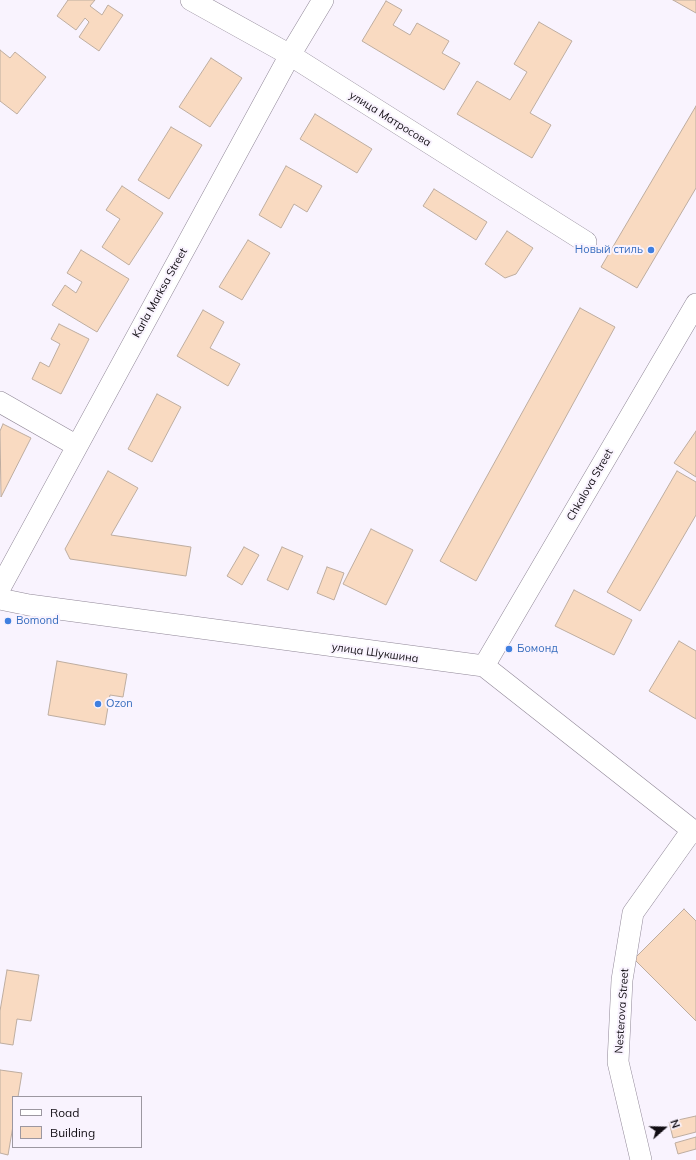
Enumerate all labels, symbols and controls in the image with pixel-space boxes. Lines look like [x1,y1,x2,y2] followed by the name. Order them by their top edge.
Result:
[347,89,433,149] street label: улица Матросова
[575,243,643,257] place label: Новый стиль
[646,245,656,255] marker: Новый стиль
[130,246,190,340] street label: Karla Marksa Street
[564,447,616,523] street label: Chkalova Street
[16,614,59,628] place label: Bomond
[3,616,13,626] marker: Bomond
[331,640,419,666] street label: улица Шукшина
[517,642,558,656] place label: Бомонд
[504,644,514,654] marker: Бомонд
[106,697,133,711] place label: Ozon
[93,699,103,709] marker: Ozon
[612,968,632,1054] street label: Nesterova Street
[12,1096,142,1148] legend
[50,1105,79,1120] text: Road
[644,1108,684,1148] north arrow
[667,1118,683,1130] text: N
[50,1125,95,1140] text: Building

